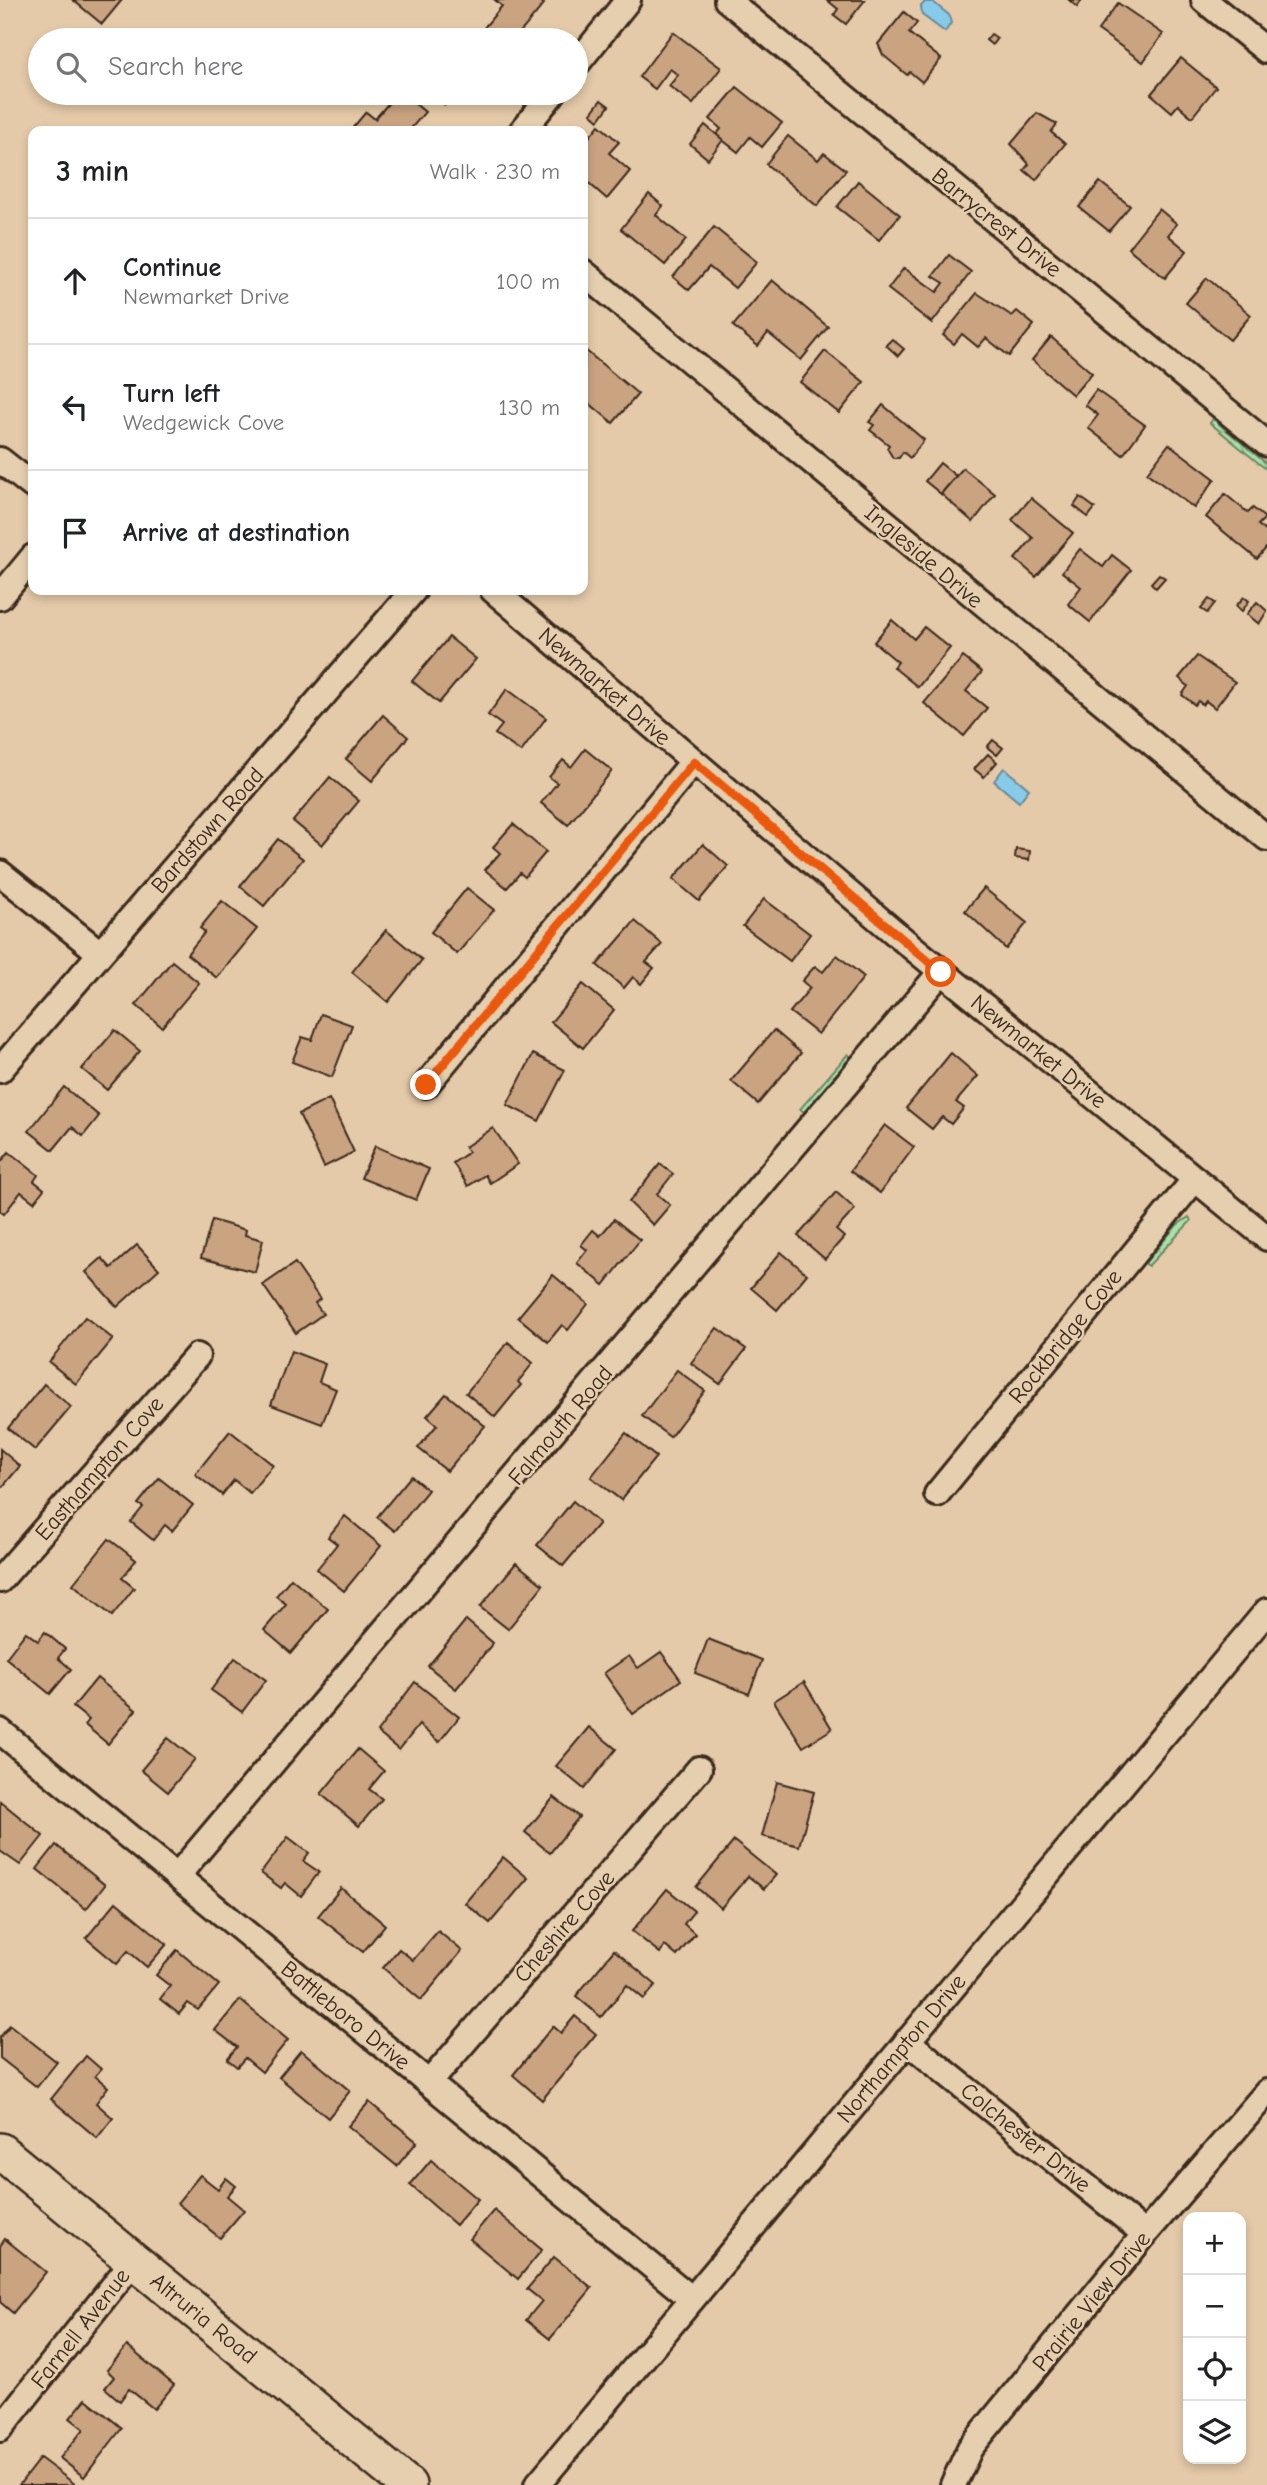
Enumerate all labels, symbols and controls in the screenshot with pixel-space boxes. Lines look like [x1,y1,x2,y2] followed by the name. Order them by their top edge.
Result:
[28,28,588,105] search box
[52,48,90,86] icon: search
[108,52,243,82] text: Search here
[56,154,129,189] text: 3 min
[430,158,560,185] text: Walk · 230 m
[926,162,1067,283] street label: Barrycrest Drive
[123,253,221,283] text: Continue
[56,262,94,300] icon: ahead
[496,268,560,295] text: 100 m
[123,283,289,310] text: Newmarket Drive
[123,379,220,409] text: Turn left
[56,388,94,426] icon: left
[499,394,560,421] text: 130 m
[123,409,284,436] text: Wedgewick Cove
[859,499,988,614] street label: Ingleside Drive
[56,514,94,552] icon: arrive
[123,518,350,548] text: Arrive at destination
[533,622,676,751] street label: Newmarket Drive
[145,762,269,899] street label: Bardstown Road
[925,956,956,987] route start
[966,989,1112,1114] street label: Newmarket Drive
[410,1069,441,1100] route end
[1003,1264,1128,1409] street label: Rockbridge Cove
[502,1360,618,1491] street label: Falmouth Road
[29,1391,169,1546] street label: Easthampton Cove
[508,1865,620,1988] street label: Cheshire Cove
[276,1955,416,2076] street label: Battleboro Drive
[831,1968,972,2128] street label: Northampton Drive
[955,2077,1096,2198] street label: Colchester Drive
[1183,2212,1246,2464] map controls
[1183,2212,1246,2275] button: +
[1027,2226,1156,2377] street label: Prairie View Drive
[25,2263,136,2394] street label: Farnell Avenue
[145,2267,262,2370] street label: Altruria Road
[1183,2275,1246,2338] button: −
[1183,2338,1246,2401] button: locate
[1183,2401,1246,2464] button: layers

